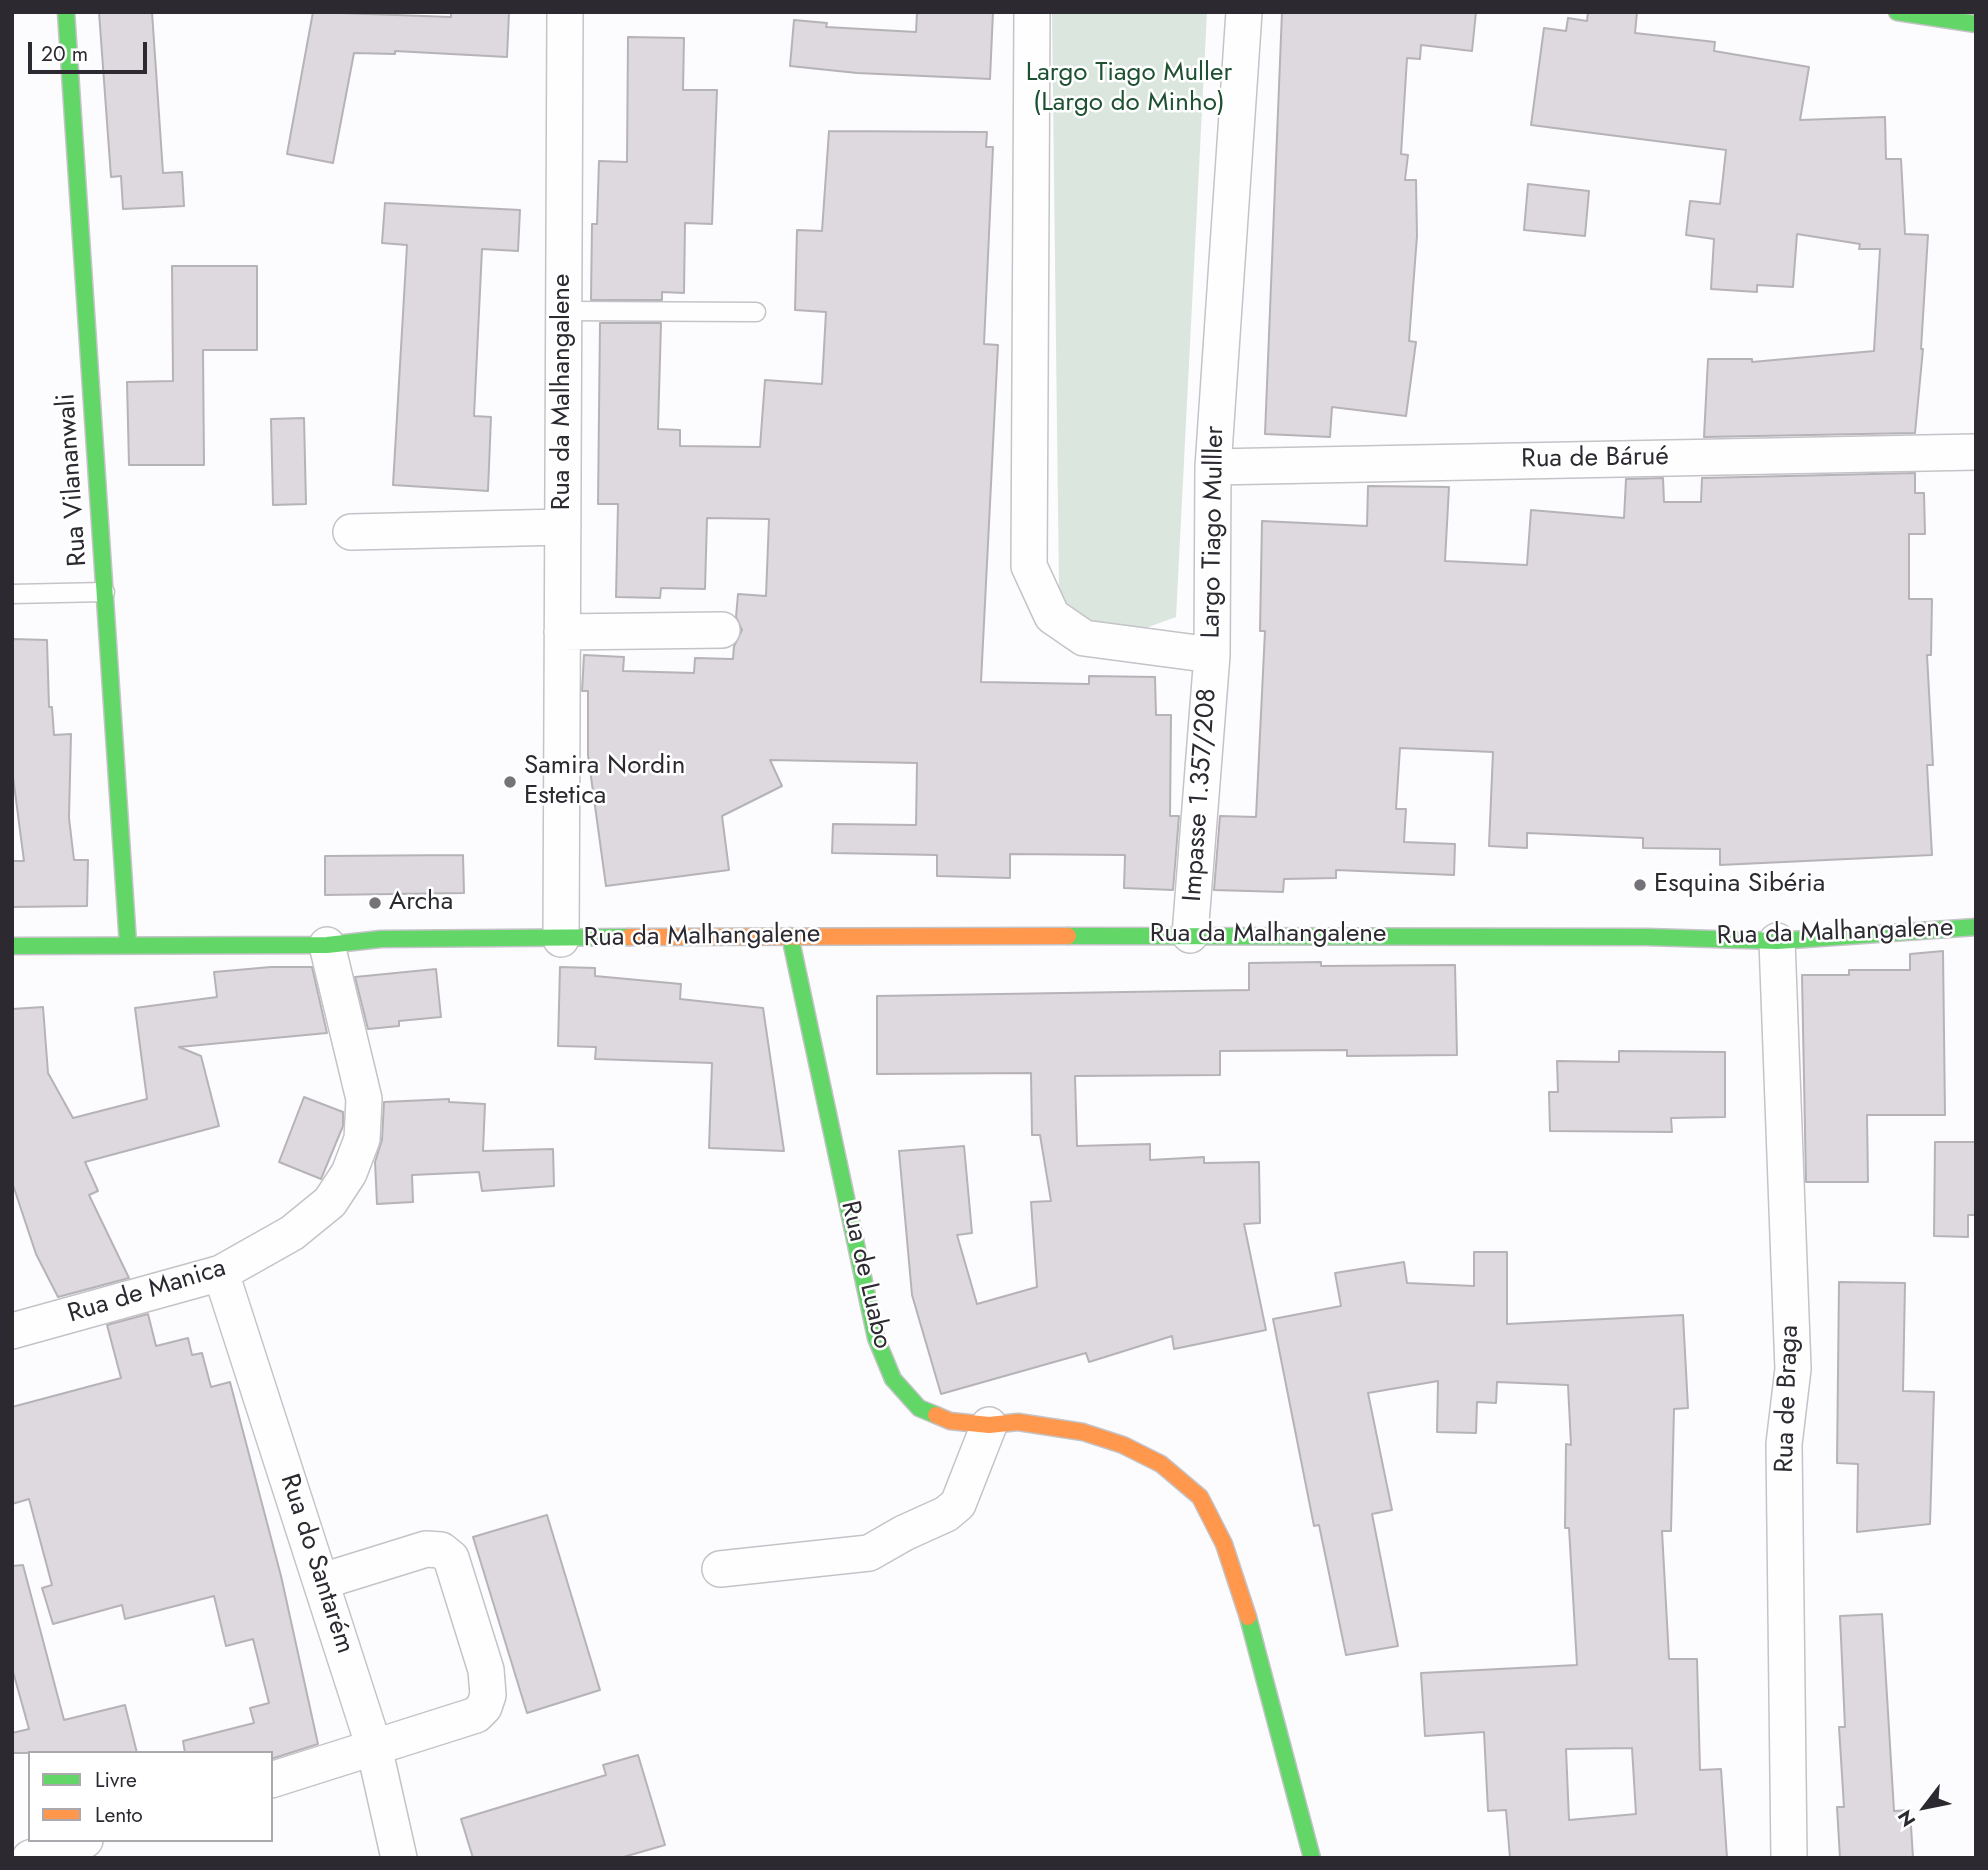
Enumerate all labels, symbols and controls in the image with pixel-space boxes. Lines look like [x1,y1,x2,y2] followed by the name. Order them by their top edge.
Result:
[32,28,150,72] scale bar
[41,39,88,69] text: 20 m
[1026,58,1232,119] park label: Largo Tiago Muller (Largo do Minho)
[547,274,579,510] street label: Rua da Malhangalene
[51,392,95,568] street label: Rua Vilananwali
[1197,425,1231,639] street label: Largo Tiago Mulller
[1521,442,1669,476] street label: Rua de Bárué
[1178,687,1224,903] street label: Impasse 1.357/208
[524,751,686,812] place label: Samira Nordin Estetica
[502,774,518,790] marker: Samira Nordin Estetica
[1654,869,1825,901] place label: Esquina Sibéria
[1632,877,1648,893] marker: Esquina Sibéria
[389,887,453,919] place label: Archa
[367,895,383,911] marker: Archa
[1716,913,1954,953] street label: Rua da Malhangalene
[583,919,821,955] street label: Rua da Malhangalene
[1150,919,1386,951] street label: Rua da Malhangalene
[833,1198,897,1352] street label: Rua de Luabo
[64,1253,230,1331] street label: Rua de Manica
[1770,1325,1806,1473] street label: Rua de Braga
[272,1470,360,1658] street label: Rua do Santarém
[28,1751,273,1842] legend
[95,1765,137,1795] text: Livre
[1890,1772,1960,1842] north arrow
[95,1800,143,1830] text: Lento
[1891,1805,1922,1832] text: N

